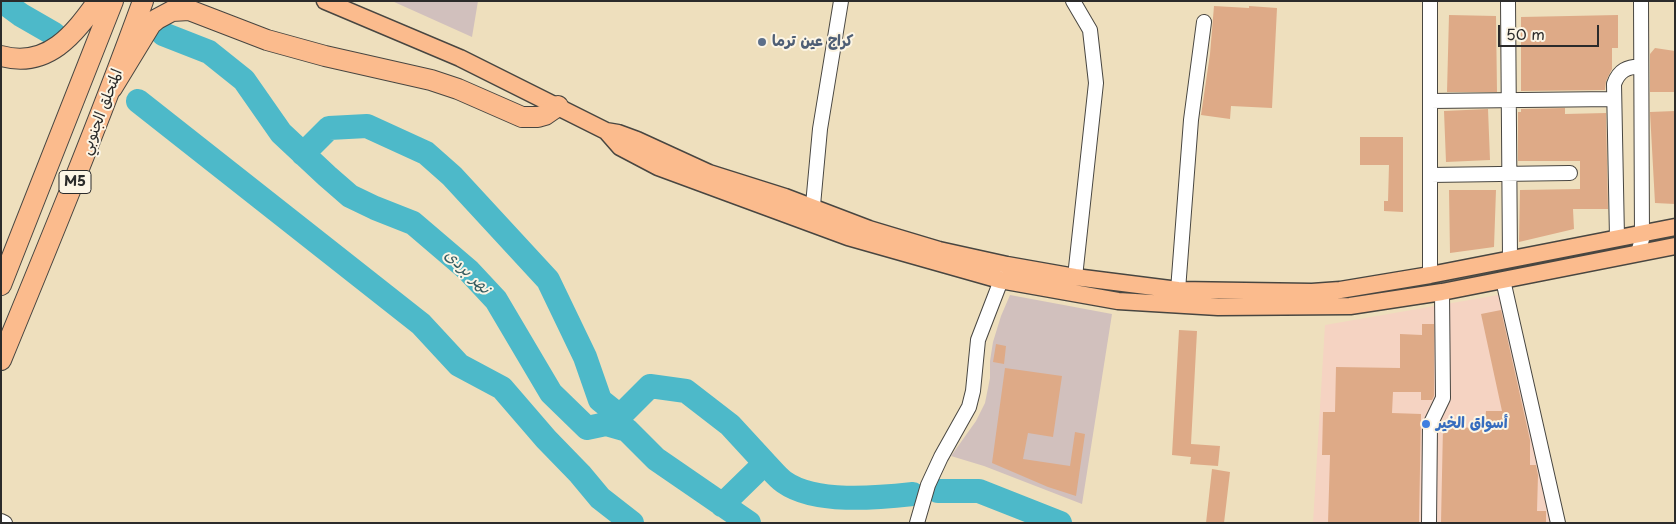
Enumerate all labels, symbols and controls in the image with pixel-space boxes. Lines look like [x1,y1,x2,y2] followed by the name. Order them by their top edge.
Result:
[1501,15,1602,47] scale bar
[1506,22,1545,45] text: 50 m
[772,33,853,51] place label: كراج عين ترما
[756,36,768,48] marker: كراج عين ترما
[77,67,127,157] street label: المتحلق الجنوبي
[59,170,91,193] road number: M5
[440,246,494,298] water label: نهر بردى
[1436,415,1508,433] place label: أسواق الخير
[1420,418,1432,430] marker: أسواق الخير

